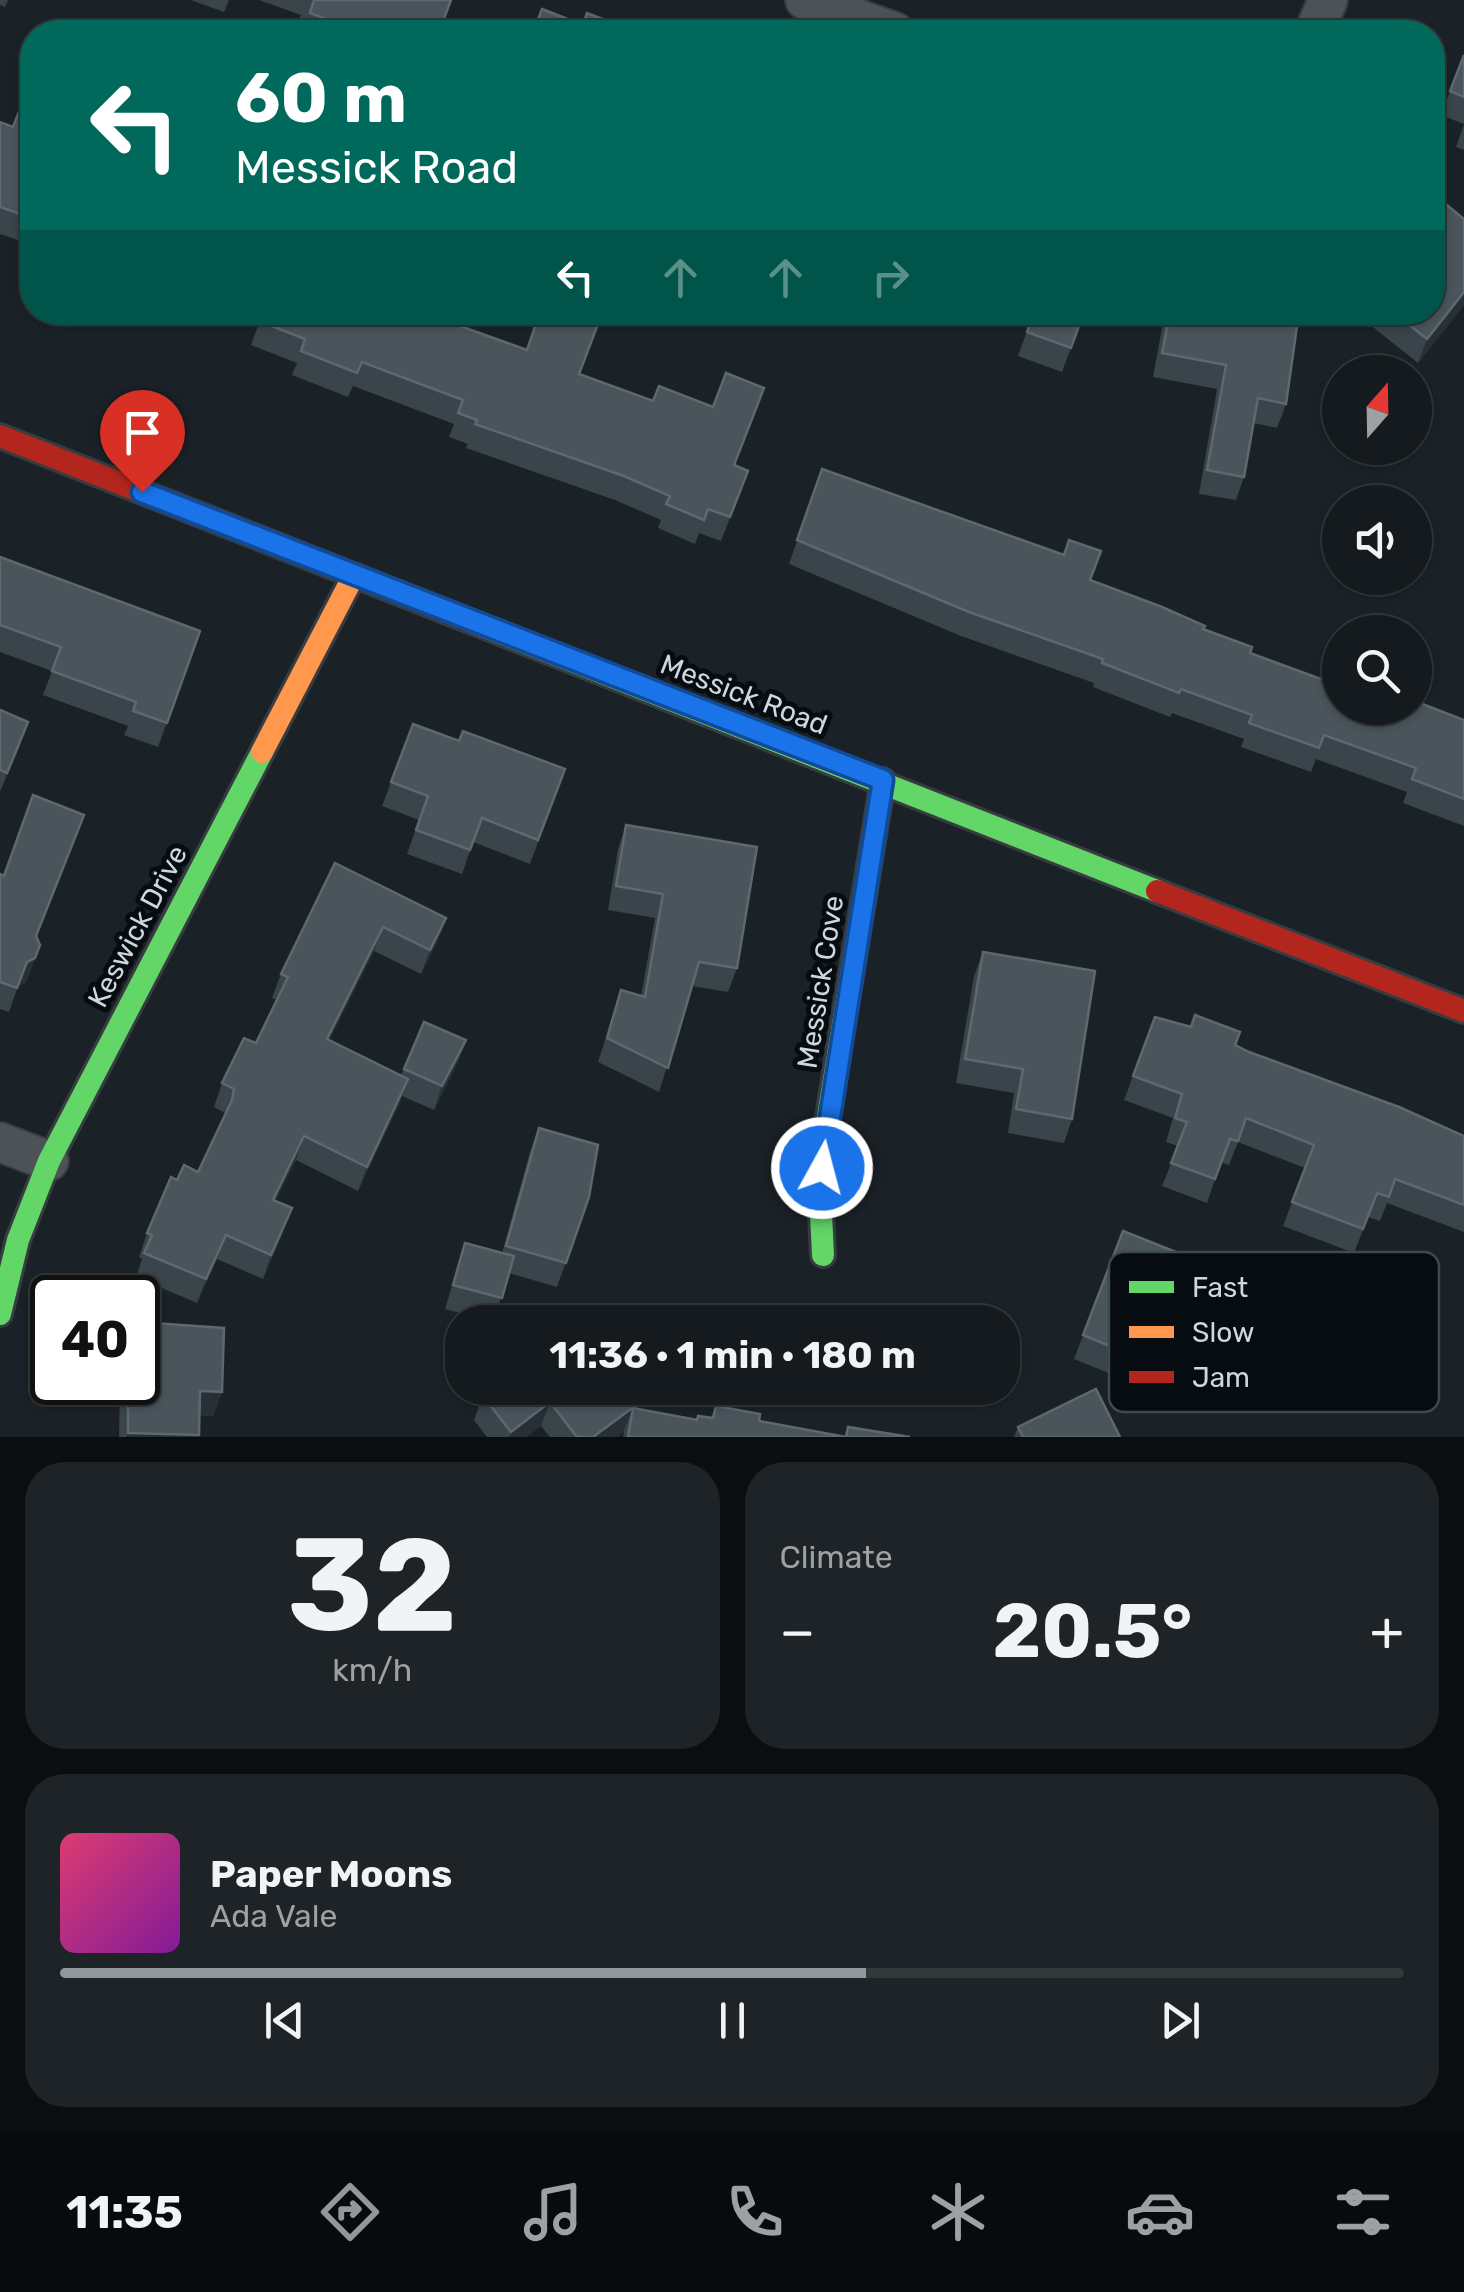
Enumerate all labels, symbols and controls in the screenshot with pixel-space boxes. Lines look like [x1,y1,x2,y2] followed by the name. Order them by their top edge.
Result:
[235,57,407,140] text: 60 m
[70,60,200,190] icon: left
[235,141,518,194] text: Messick Road
[548,250,603,305] icon: left
[653,250,708,305] icon: ahead
[758,250,813,305] icon: ahead
[863,250,918,305] icon: right
[1322,355,1432,465] north arrow
[1322,355,1432,725] map controls
[100,390,185,493] pin
[115,405,170,460] icon: arrive
[1322,485,1432,595] button: sound
[1322,615,1432,725] button: search
[656,648,832,741] street label: Messick Road
[81,840,194,1013] street label: Keswick Drive
[791,893,850,1071] street label: Messick Cove
[770,1116,874,1220] position arrow
[1109,1252,1439,1412] legend
[1192,1271,1248,1304] text: Fast
[30,1275,160,1405] speed limit sign: 40
[1192,1316,1254,1349] text: Slow
[549,1332,916,1378] text: 11:36 · 1 min · 180 m
[1192,1361,1250,1394] text: Jam
[287,1508,457,1663] text: 32
[780,1538,893,1576] text: Climate
[993,1587,1192,1676] text: 20.5°
[780,1599,815,1664] text: −
[1370,1599,1404,1664] text: +
[332,1651,412,1689] text: km/h
[210,1851,452,1897] text: Paper Moons
[210,1897,337,1935] text: Ada Vale
[257,1993,312,2048] icon: previous
[705,1993,760,2048] icon: pause
[1153,1993,1208,2048] icon: next
[315,2177,385,2247] icon: directions
[518,2177,588,2247] icon: music
[720,2177,790,2247] icon: phone
[923,2177,993,2247] icon: climate
[1125,2177,1195,2247] icon: car
[1328,2177,1398,2247] icon: filters
[66,2186,183,2239] text: 11:35

